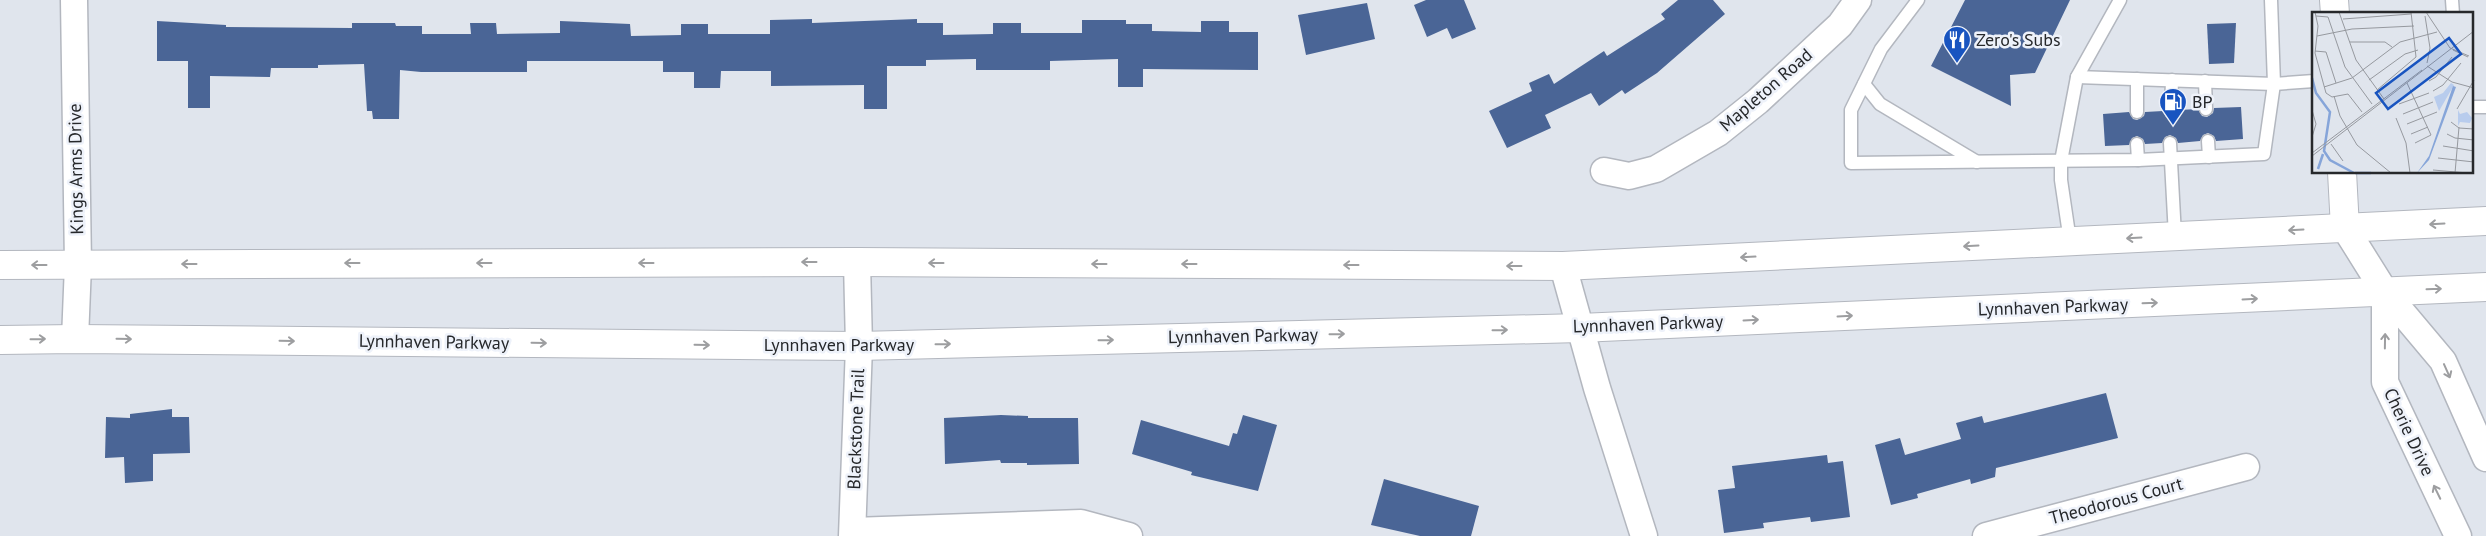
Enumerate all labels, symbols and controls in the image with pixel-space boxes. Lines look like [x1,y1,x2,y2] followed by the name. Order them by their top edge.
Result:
[2312,12,2474,174] inset map
[1942,25,1972,64] restaurant icon: Zero's Subs
[1976,28,2061,51] place label: Zero's Subs
[1714,43,1817,136] street label: Mapleton Road
[2158,87,2188,126] fuel station icon: BP
[2192,90,2213,113] place label: BP
[63,103,88,235] street label: Kings Arms Drive
[2430,219,2446,228] one-way arrow
[2288,226,2304,235] one-way arrow
[2126,234,2142,243] one-way arrow
[1964,242,1980,251] one-way arrow
[1740,253,1756,262] one-way arrow
[801,257,817,267] one-way arrow
[344,258,360,268] one-way arrow
[476,258,492,268] one-way arrow
[638,258,654,268] one-way arrow
[928,258,944,268] one-way arrow
[182,259,198,269] one-way arrow
[1091,259,1107,269] one-way arrow
[1181,259,1198,269] one-way arrow
[31,260,48,270] one-way arrow
[1344,260,1360,270] one-way arrow
[1506,261,1522,271] one-way arrow
[2426,285,2442,294] one-way arrow
[1977,292,2129,321] street label: Lynnhaven Parkway
[2242,294,2258,303] one-way arrow
[2142,298,2158,308] one-way arrow
[1572,309,1724,338] street label: Lynnhaven Parkway
[1837,311,1853,320] one-way arrow
[1743,315,1759,324] one-way arrow
[1168,323,1319,348] street label: Lynnhaven Parkway
[1491,325,1507,334] one-way arrow
[359,329,510,354] street label: Lynnhaven Parkway
[1328,329,1345,339] one-way arrow
[764,333,915,356] street label: Lynnhaven Parkway
[116,334,132,344] one-way arrow
[2380,334,2390,350] one-way arrow
[29,335,45,344] one-way arrow
[1097,335,1113,345] one-way arrow
[278,336,294,346] one-way arrow
[531,338,547,348] one-way arrow
[934,339,951,349] one-way arrow
[694,340,710,350] one-way arrow
[2443,363,2453,378] one-way arrow
[842,367,869,490] street label: Blackstone Trail
[2379,384,2440,479] street label: Cherie Drive
[2047,472,2185,529] street label: Theodorous Court
[2432,485,2442,500] one-way arrow

